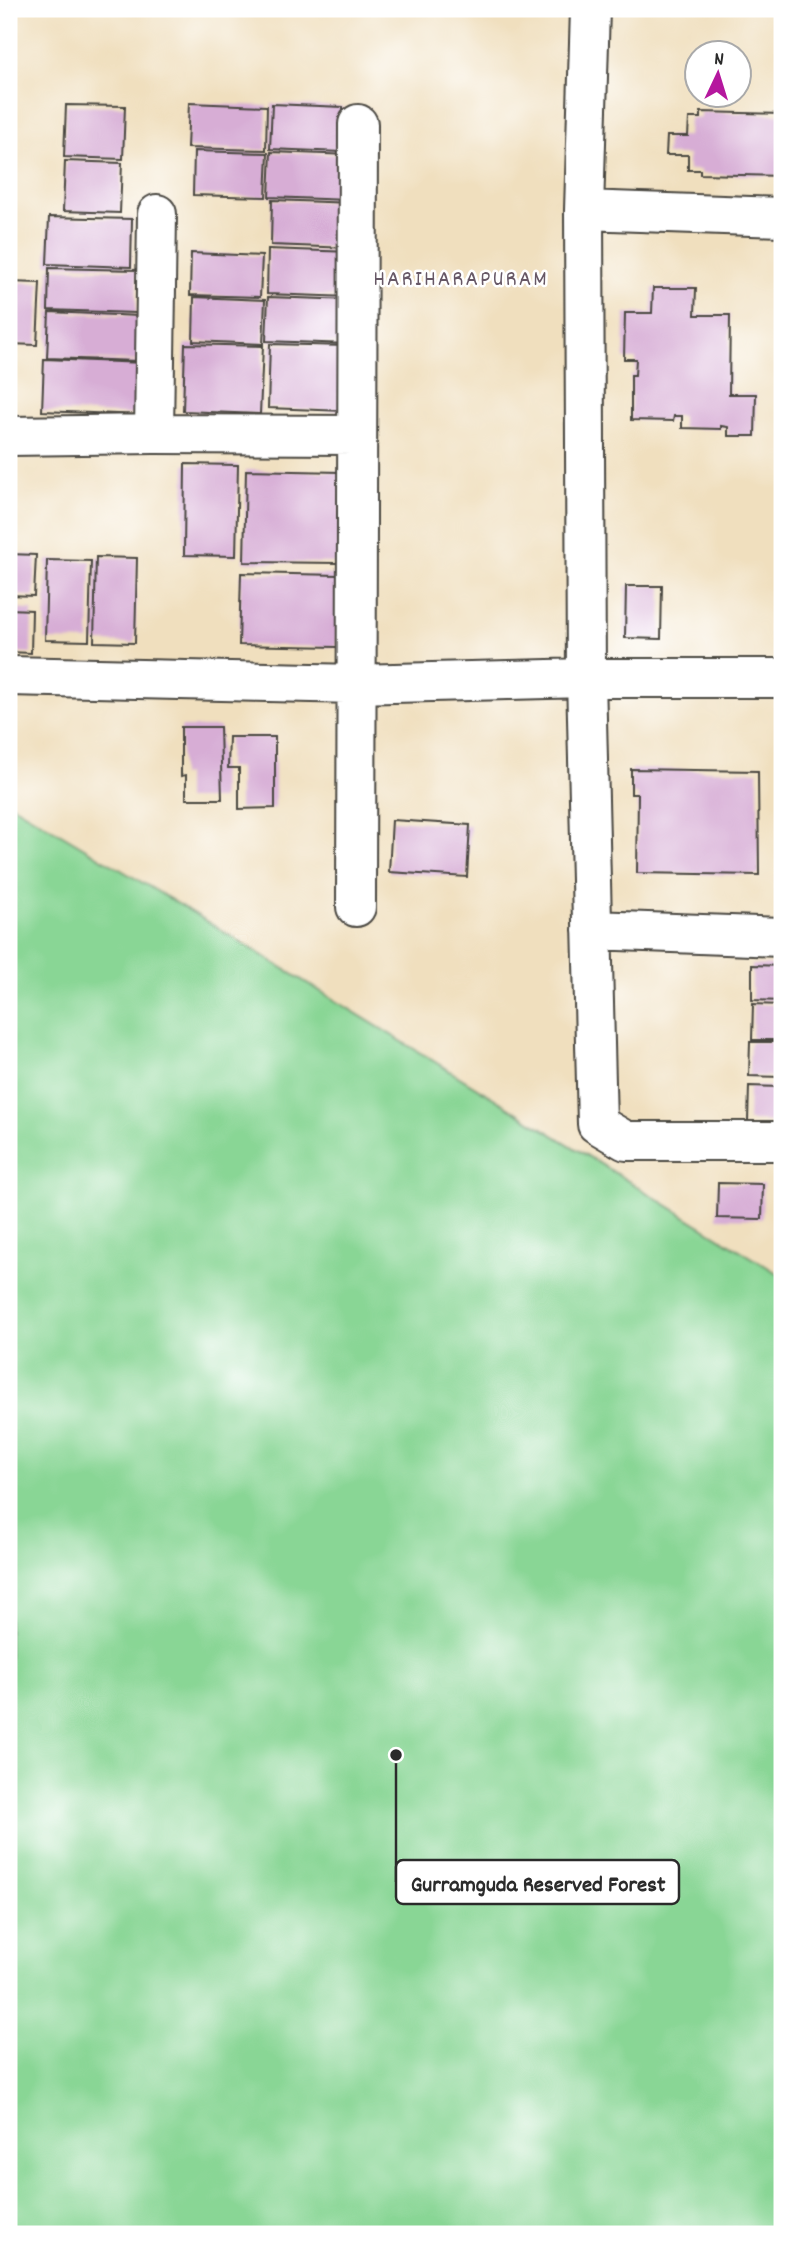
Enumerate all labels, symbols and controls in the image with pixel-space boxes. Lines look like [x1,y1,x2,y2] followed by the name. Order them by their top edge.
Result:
[682,38,752,108] north arrow
[713,47,725,74] text: N
[373,264,549,297] district label: HARIHARAPURAM
[396,1860,679,1904] callout: Gurramguda Reserved Forest
[411,1870,666,1903] text: Gurramguda Reserved Forest

